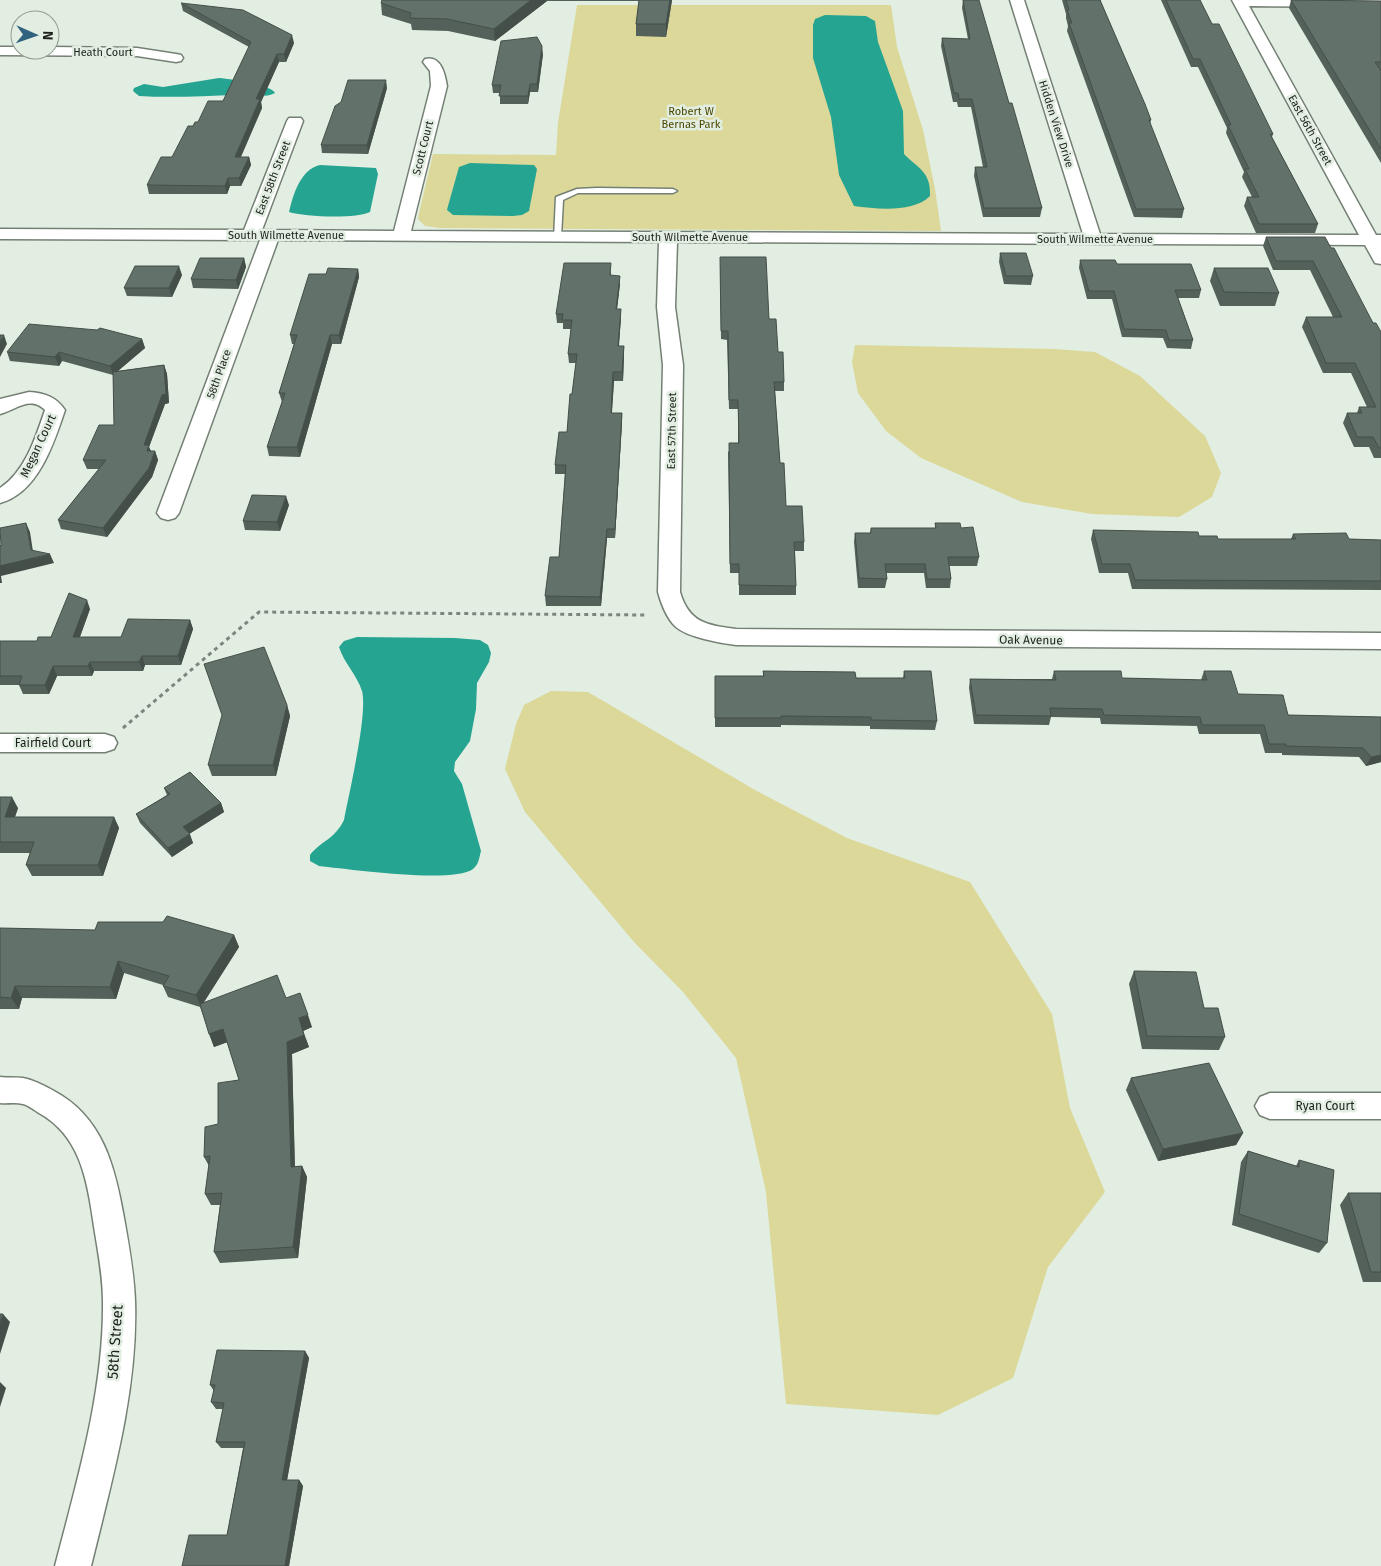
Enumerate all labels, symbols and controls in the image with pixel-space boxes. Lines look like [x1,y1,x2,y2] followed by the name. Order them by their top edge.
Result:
[10,10,60,60] north arrow
[39,30,56,40] text: N
[73,46,133,59] street label: Heath Court
[1036,79,1076,169] street label: Hidden View Drive
[1285,93,1335,167] street label: East 56th Street
[662,105,721,131] park label: Robert W Bernas Park
[410,120,436,176] street label: Scott Court
[253,139,293,217] street label: East 58th Street
[228,229,344,242] street label: South Wilmette Avenue
[632,231,748,244] street label: South Wilmette Avenue
[1037,233,1153,246] street label: South Wilmette Avenue
[204,348,234,400] street label: 58th Place
[665,392,679,470] street label: East 57th Street
[17,412,59,480] street label: Megan Court
[999,632,1063,648] street label: Oak Avenue
[15,736,92,750] street label: Fairfield Court
[1295,1099,1355,1113] street label: Ryan Court
[103,1304,127,1380] street label: 58th Street

